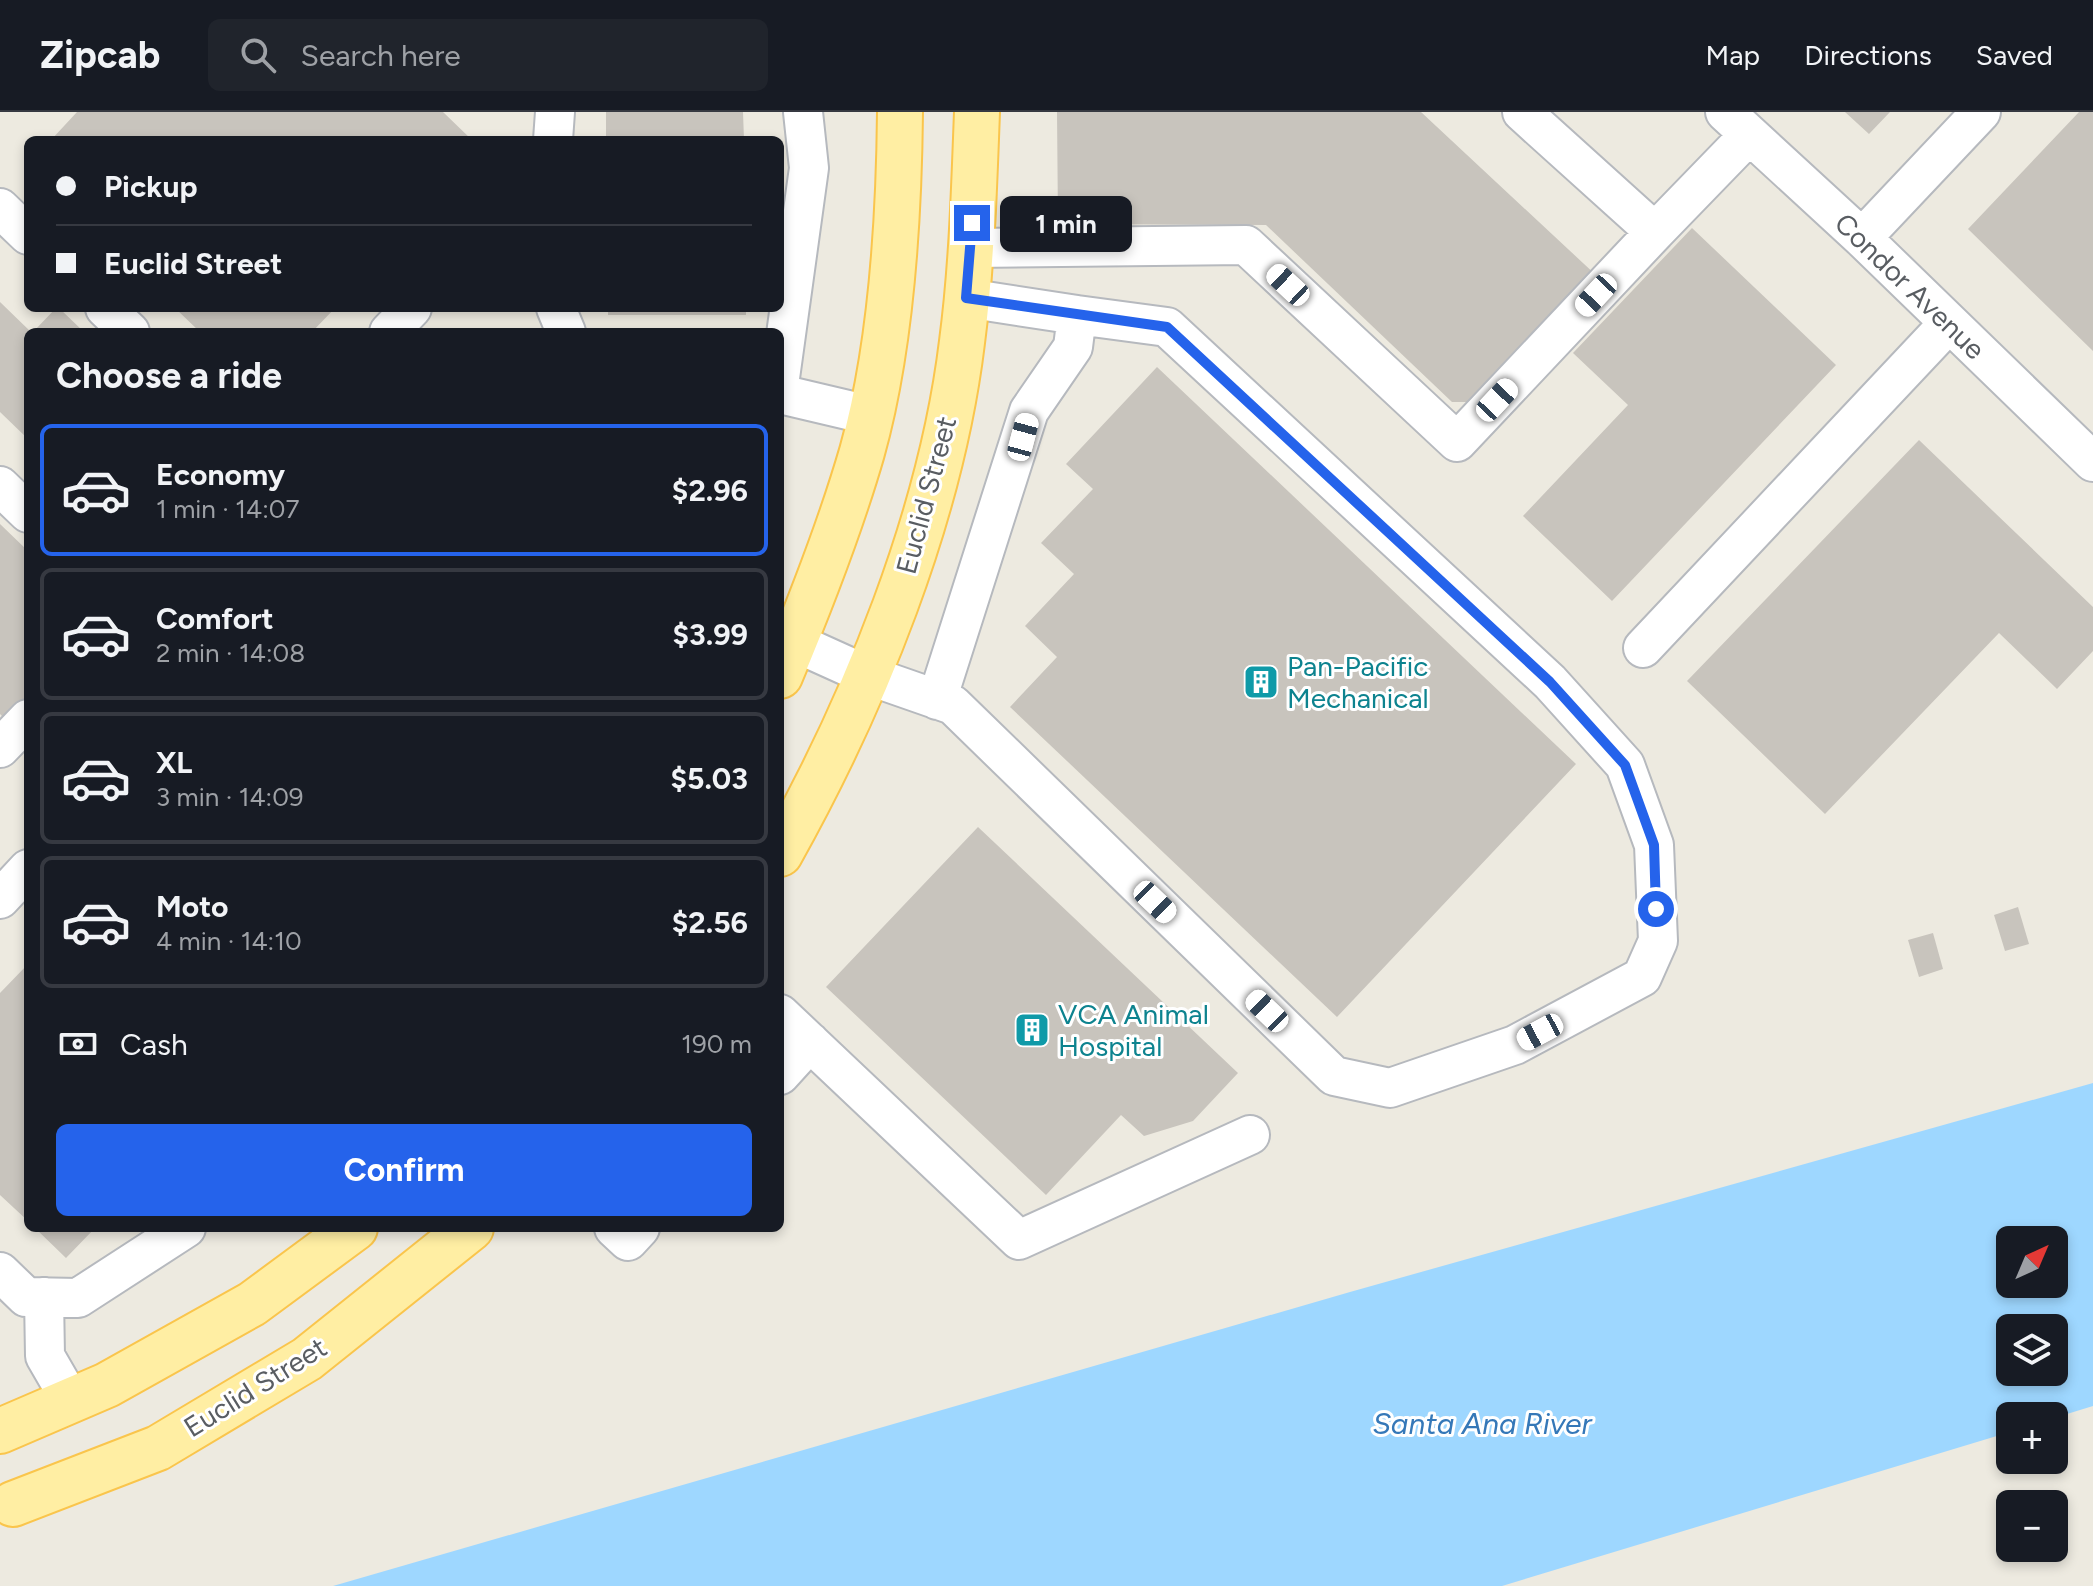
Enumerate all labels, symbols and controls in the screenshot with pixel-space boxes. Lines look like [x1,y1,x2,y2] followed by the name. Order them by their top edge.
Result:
[208,19,768,91] search box
[40,32,160,78] text: Zipcab
[236,33,280,77] icon: search
[300,37,461,74] text: Search here
[1706,38,1760,72] text: Map
[1804,38,1932,72] text: Directions
[1976,38,2053,72] text: Saved
[104,168,198,205] text: Pickup
[1000,195,1132,251] callout: 1 min
[954,205,990,241] route end
[1828,206,1992,366] street label: Condor Avenue
[1035,208,1097,240] text: 1 min
[104,245,282,282] text: Euclid Street
[1262,260,1314,310] car
[1571,269,1621,321] car
[56,354,282,397] text: Choose a ride
[1472,374,1522,426] car
[1005,411,1041,463] car
[889,412,963,578] street label: Euclid Street
[60,454,132,526] icon: car
[156,456,285,493] text: Economy
[672,472,748,509] text: $2.96
[156,493,299,525] text: 1 min · 14:07
[60,598,132,670] icon: car
[156,600,274,637] text: Comfort
[672,616,748,653] text: $3.99
[156,637,305,669] text: 2 min · 14:08
[1287,649,1429,715] place label: Pan-Pacific Mechanical
[1242,663,1280,701] building icon: Pan-Pacific Mechanical
[60,742,132,814] icon: car
[156,744,192,781] text: XL
[670,760,748,797] text: $5.03
[156,781,304,813] text: 3 min · 14:09
[1129,877,1181,927] car
[60,886,132,958] icon: car
[156,888,228,925] text: Moto
[1638,891,1674,927] route start
[672,904,748,941] text: $2.56
[156,925,302,957] text: 4 min · 14:10
[1241,986,1293,1036] car
[1058,997,1209,1063] place label: VCA Animal Hospital
[1513,1010,1567,1054] car
[1013,1011,1051,1049] building icon: VCA Animal Hospital
[56,1022,100,1066] icon: cash
[120,1026,188,1063] text: Cash
[681,1028,752,1060] text: 190 m
[56,1124,752,1216] button: Confirm
[1996,1226,2068,1298] north arrow
[1996,1226,2068,1562] map controls
[1996,1314,2068,1386] button: layers
[177,1330,333,1444] street label: Euclid Street
[1996,1402,2068,1474] button: +
[1372,1405,1593,1442] water label: Santa Ana River
[1996,1490,2068,1562] button: −

